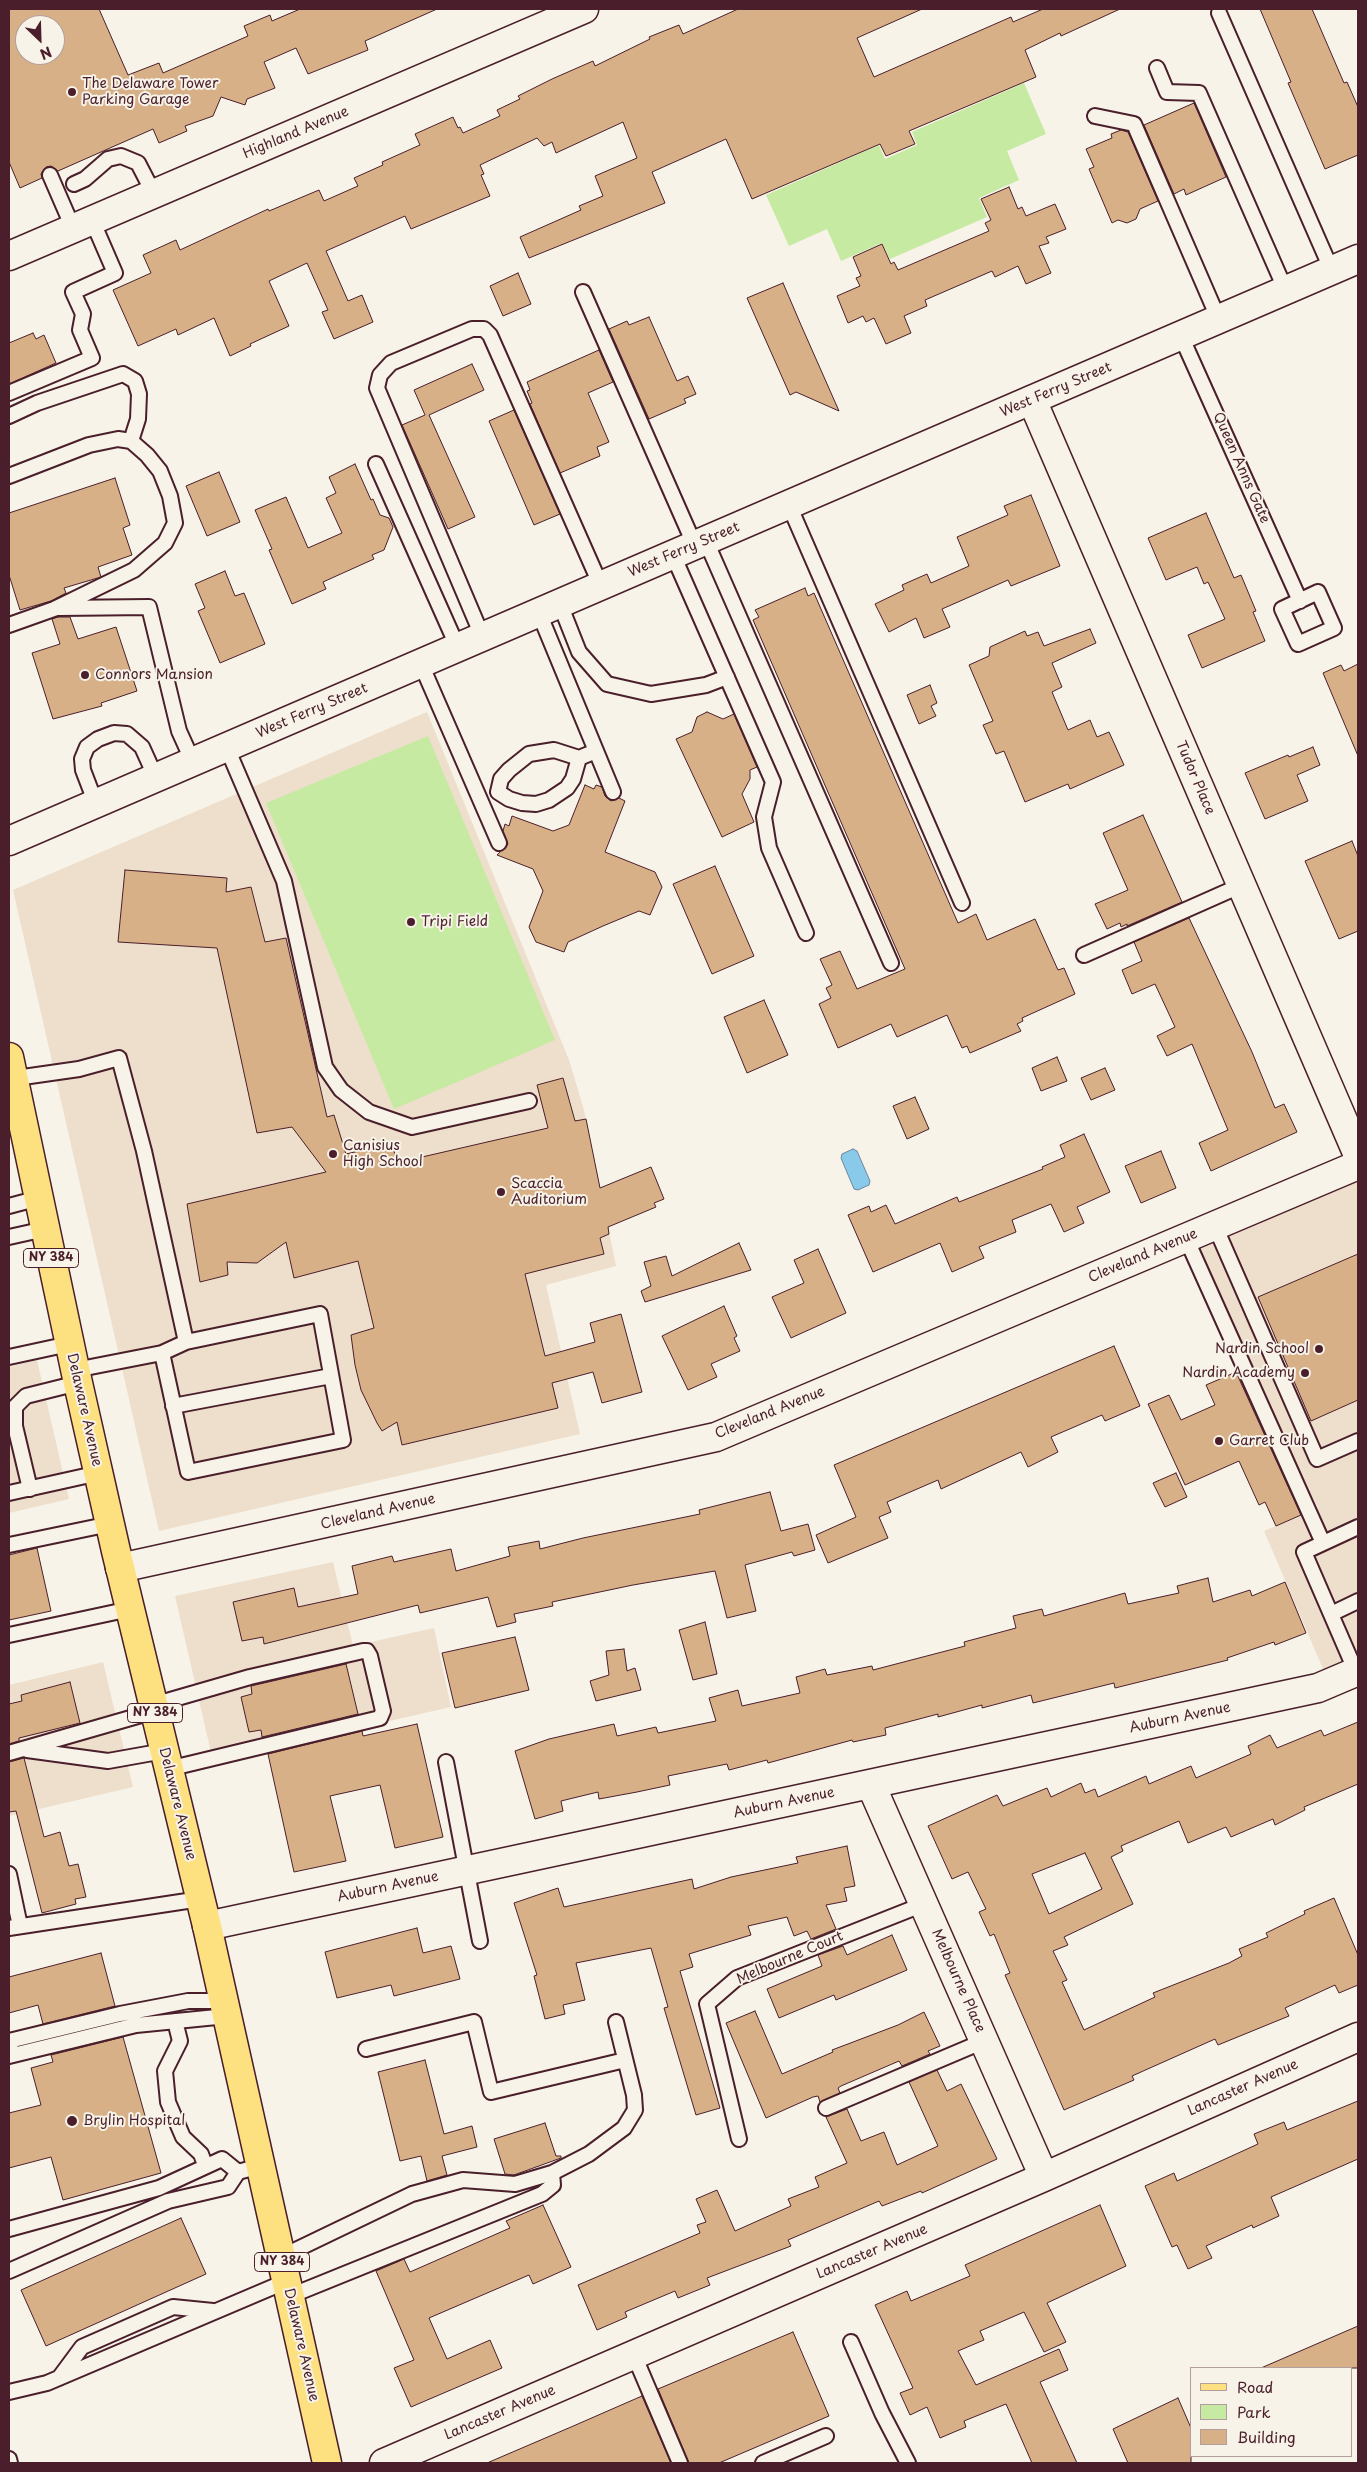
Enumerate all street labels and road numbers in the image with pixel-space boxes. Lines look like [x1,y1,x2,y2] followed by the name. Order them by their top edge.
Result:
[241,103,351,163] street label: Highland Avenue
[998,359,1114,421] street label: West Ferry Street
[1209,410,1273,526] street label: Queen Anns Gate
[626,519,742,581] street label: West Ferry Street
[254,680,370,742] street label: West Ferry Street
[1172,739,1218,817] street label: Tudor Place
[1086,1225,1200,1287] street label: Cleveland Avenue
[23,1248,78,1268] road number: NY 384
[63,1352,105,1468] street label: Delaware Avenue
[713,1383,827,1443] street label: Cleveland Avenue
[319,1491,437,1533] street label: Cleveland Avenue
[1128,1699,1232,1737] street label: Auburn Avenue
[128,1704,182,1722] road number: NY 384
[155,1746,199,1862] street label: Delaware Avenue
[732,1784,836,1822] street label: Auburn Avenue
[336,1868,440,1906] street label: Auburn Avenue
[928,1927,988,2035] street label: Melbourne Place
[734,1928,846,1988] street label: Melbourne Court
[1185,2056,1301,2120] street label: Lancaster Avenue
[814,2221,930,2283] street label: Lancaster Avenue
[254,2252,310,2272] road number: NY 384
[280,2287,322,2403] street label: Delaware Avenue
[442,2382,558,2444] street label: Lancaster Avenue

